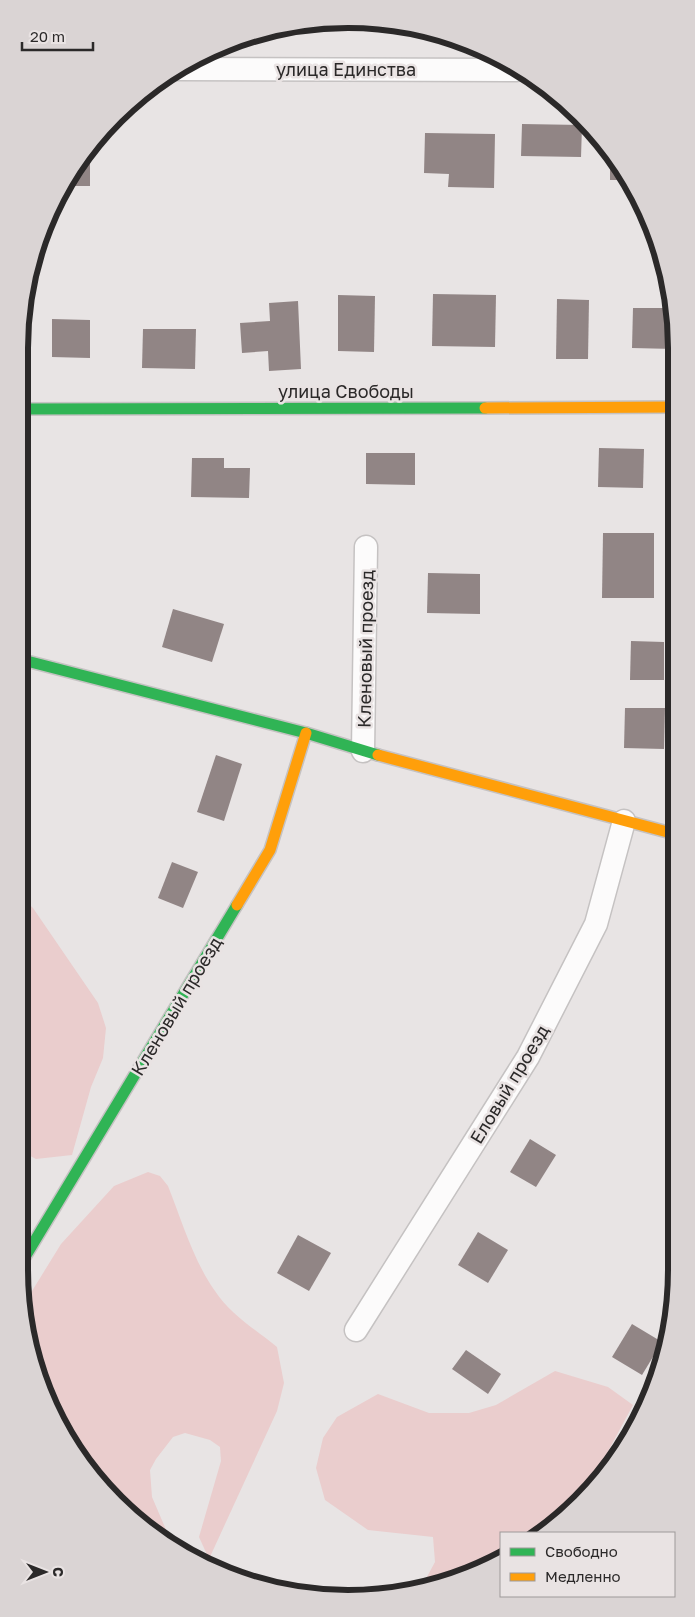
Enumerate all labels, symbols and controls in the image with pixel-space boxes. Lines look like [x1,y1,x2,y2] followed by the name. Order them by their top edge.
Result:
[22,20,94,52] scale bar
[30,27,65,45] text: 20 m
[276,58,416,80] street label: улица Единства
[278,380,414,402] street label: улица Свободы
[353,570,377,728] street label: Кленовый проезд
[126,933,226,1079] street label: Кленовый проезд
[465,1020,553,1147] street label: Еловый проезд
[500,1532,675,1597] legend
[545,1542,618,1560] text: Свободно
[20,1547,70,1597] north arrow
[50,1567,67,1577] text: С
[545,1567,621,1585] text: Медленно

